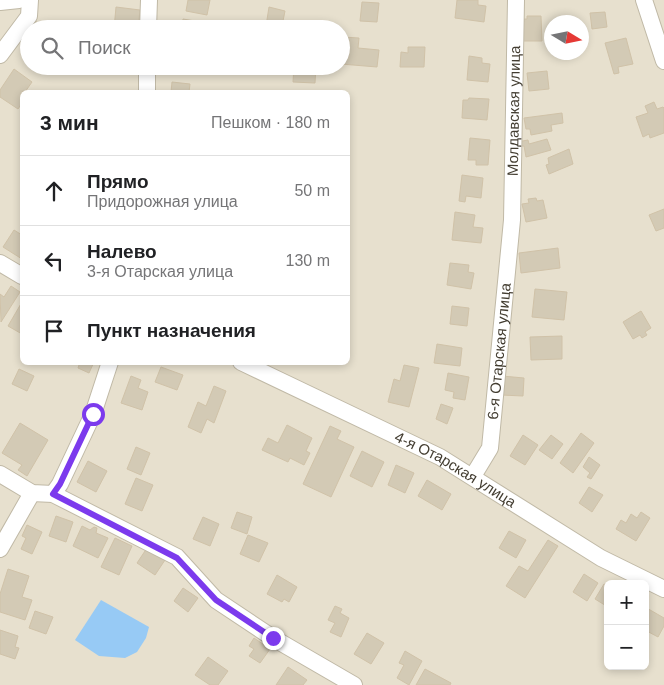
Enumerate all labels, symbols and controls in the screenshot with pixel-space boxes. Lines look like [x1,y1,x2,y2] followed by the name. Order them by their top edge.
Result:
[544,15,589,60] north arrow
[20,20,350,75] search box
[38,34,66,62] icon: search
[78,37,131,58] text: Поиск
[504,45,523,176] street label: Молдавская улица
[40,111,99,134] text: 3 мин
[211,114,330,131] text: Пешком · 180 m
[87,171,149,192] text: Прямо
[40,177,68,205] icon: ahead
[294,182,330,199] text: 50 m
[87,193,238,210] text: Придорожная улица
[87,241,157,262] text: Налево
[40,247,68,275] icon: left
[286,252,330,269] text: 130 m
[87,263,233,280] text: 3-я Отарская улица
[484,281,514,420] street label: 6-я Отарская улица
[40,317,68,345] icon: arrive
[87,320,256,341] text: Пункт назначения
[82,403,105,426] route start
[392,428,520,511] street label: 4-я Отарская улица
[604,580,649,670] map controls
[604,580,649,625] button: +
[604,625,649,670] button: −
[262,627,285,650] route end

